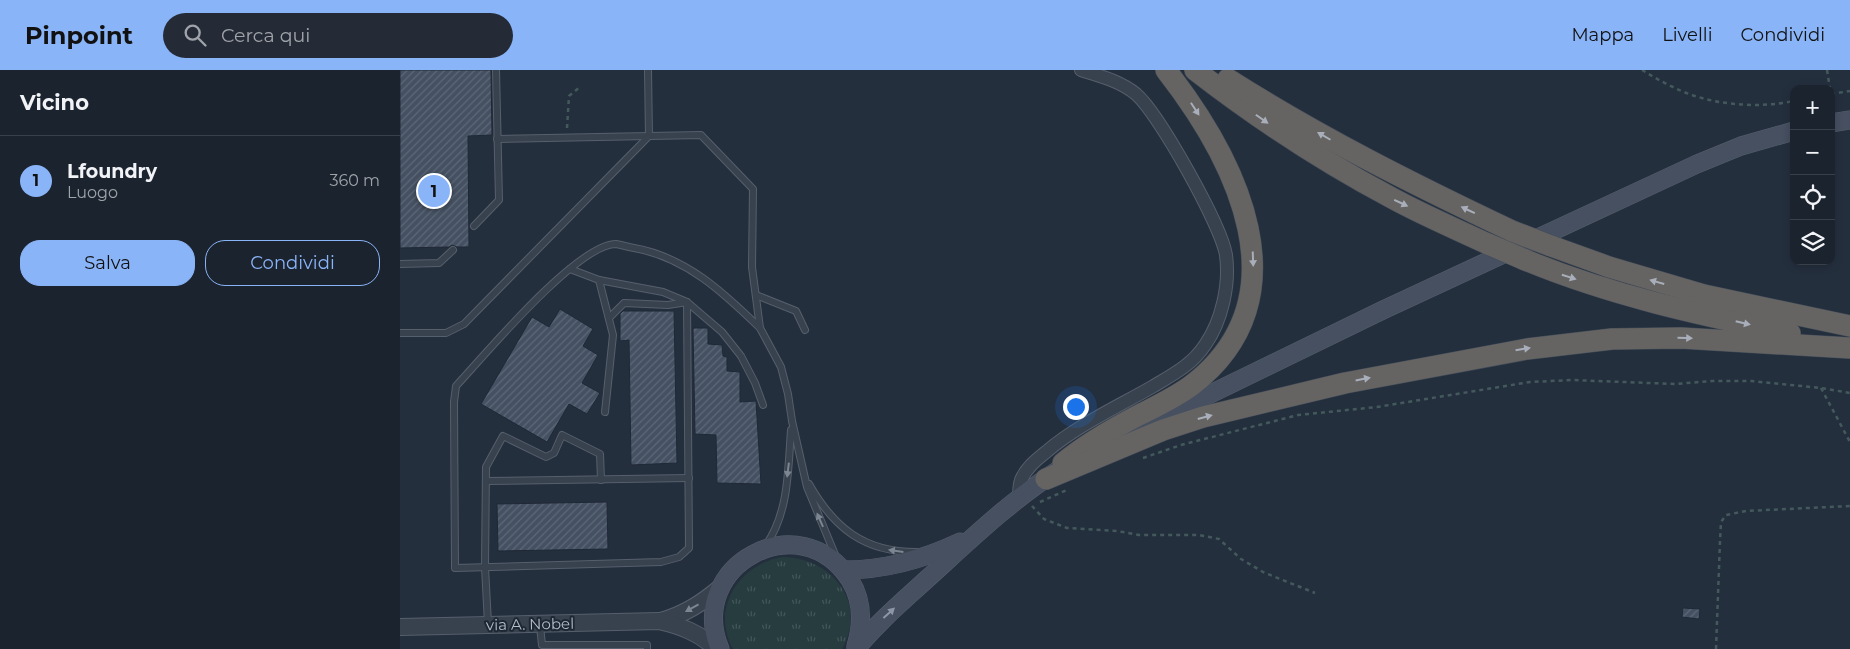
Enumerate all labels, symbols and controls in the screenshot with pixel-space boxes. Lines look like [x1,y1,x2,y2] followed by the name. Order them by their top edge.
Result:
[163,13,513,58] search box
[25,21,133,50] text: Pinpoint
[181,21,209,49] icon: search
[221,24,310,47] text: Cerca qui
[1571,24,1634,46] text: Mappa
[1662,24,1713,46] text: Livelli
[1741,24,1825,46] text: Condividi
[1790,85,1835,265] map controls
[1790,85,1835,130] button: +
[20,90,89,115] text: Vicino
[1190,103,1199,116] one-way arrow
[1255,114,1269,124] one-way arrow
[1790,130,1835,175] button: −
[1317,131,1330,140] one-way arrow
[67,160,157,183] text: Lfoundry
[33,171,39,190] text: 1
[329,171,380,190] text: 360 m
[418,172,450,210] pin: 1
[1790,175,1835,220] button: locate
[67,183,118,202] text: Luogo
[1394,199,1409,207] one-way arrow
[1461,206,1475,214] one-way arrow
[1790,220,1835,265] button: layers
[20,240,195,286] button: Salva
[205,240,380,286] button: Condividi
[1249,251,1257,267] one-way arrow
[1562,273,1577,281] one-way arrow
[1650,277,1665,285] one-way arrow
[1735,319,1750,327] one-way arrow
[1677,335,1693,343] one-way arrow
[1516,345,1532,353] one-way arrow
[1356,375,1371,383] one-way arrow
[1063,394,1089,420] your location
[1198,412,1213,420] one-way arrow
[784,462,792,478] one-way arrow
[815,513,823,527] one-way arrow
[888,547,904,555] one-way arrow
[686,604,699,613] one-way arrow
[882,607,894,619] one-way arrow
[486,614,574,634] street label: via A. Nobel

